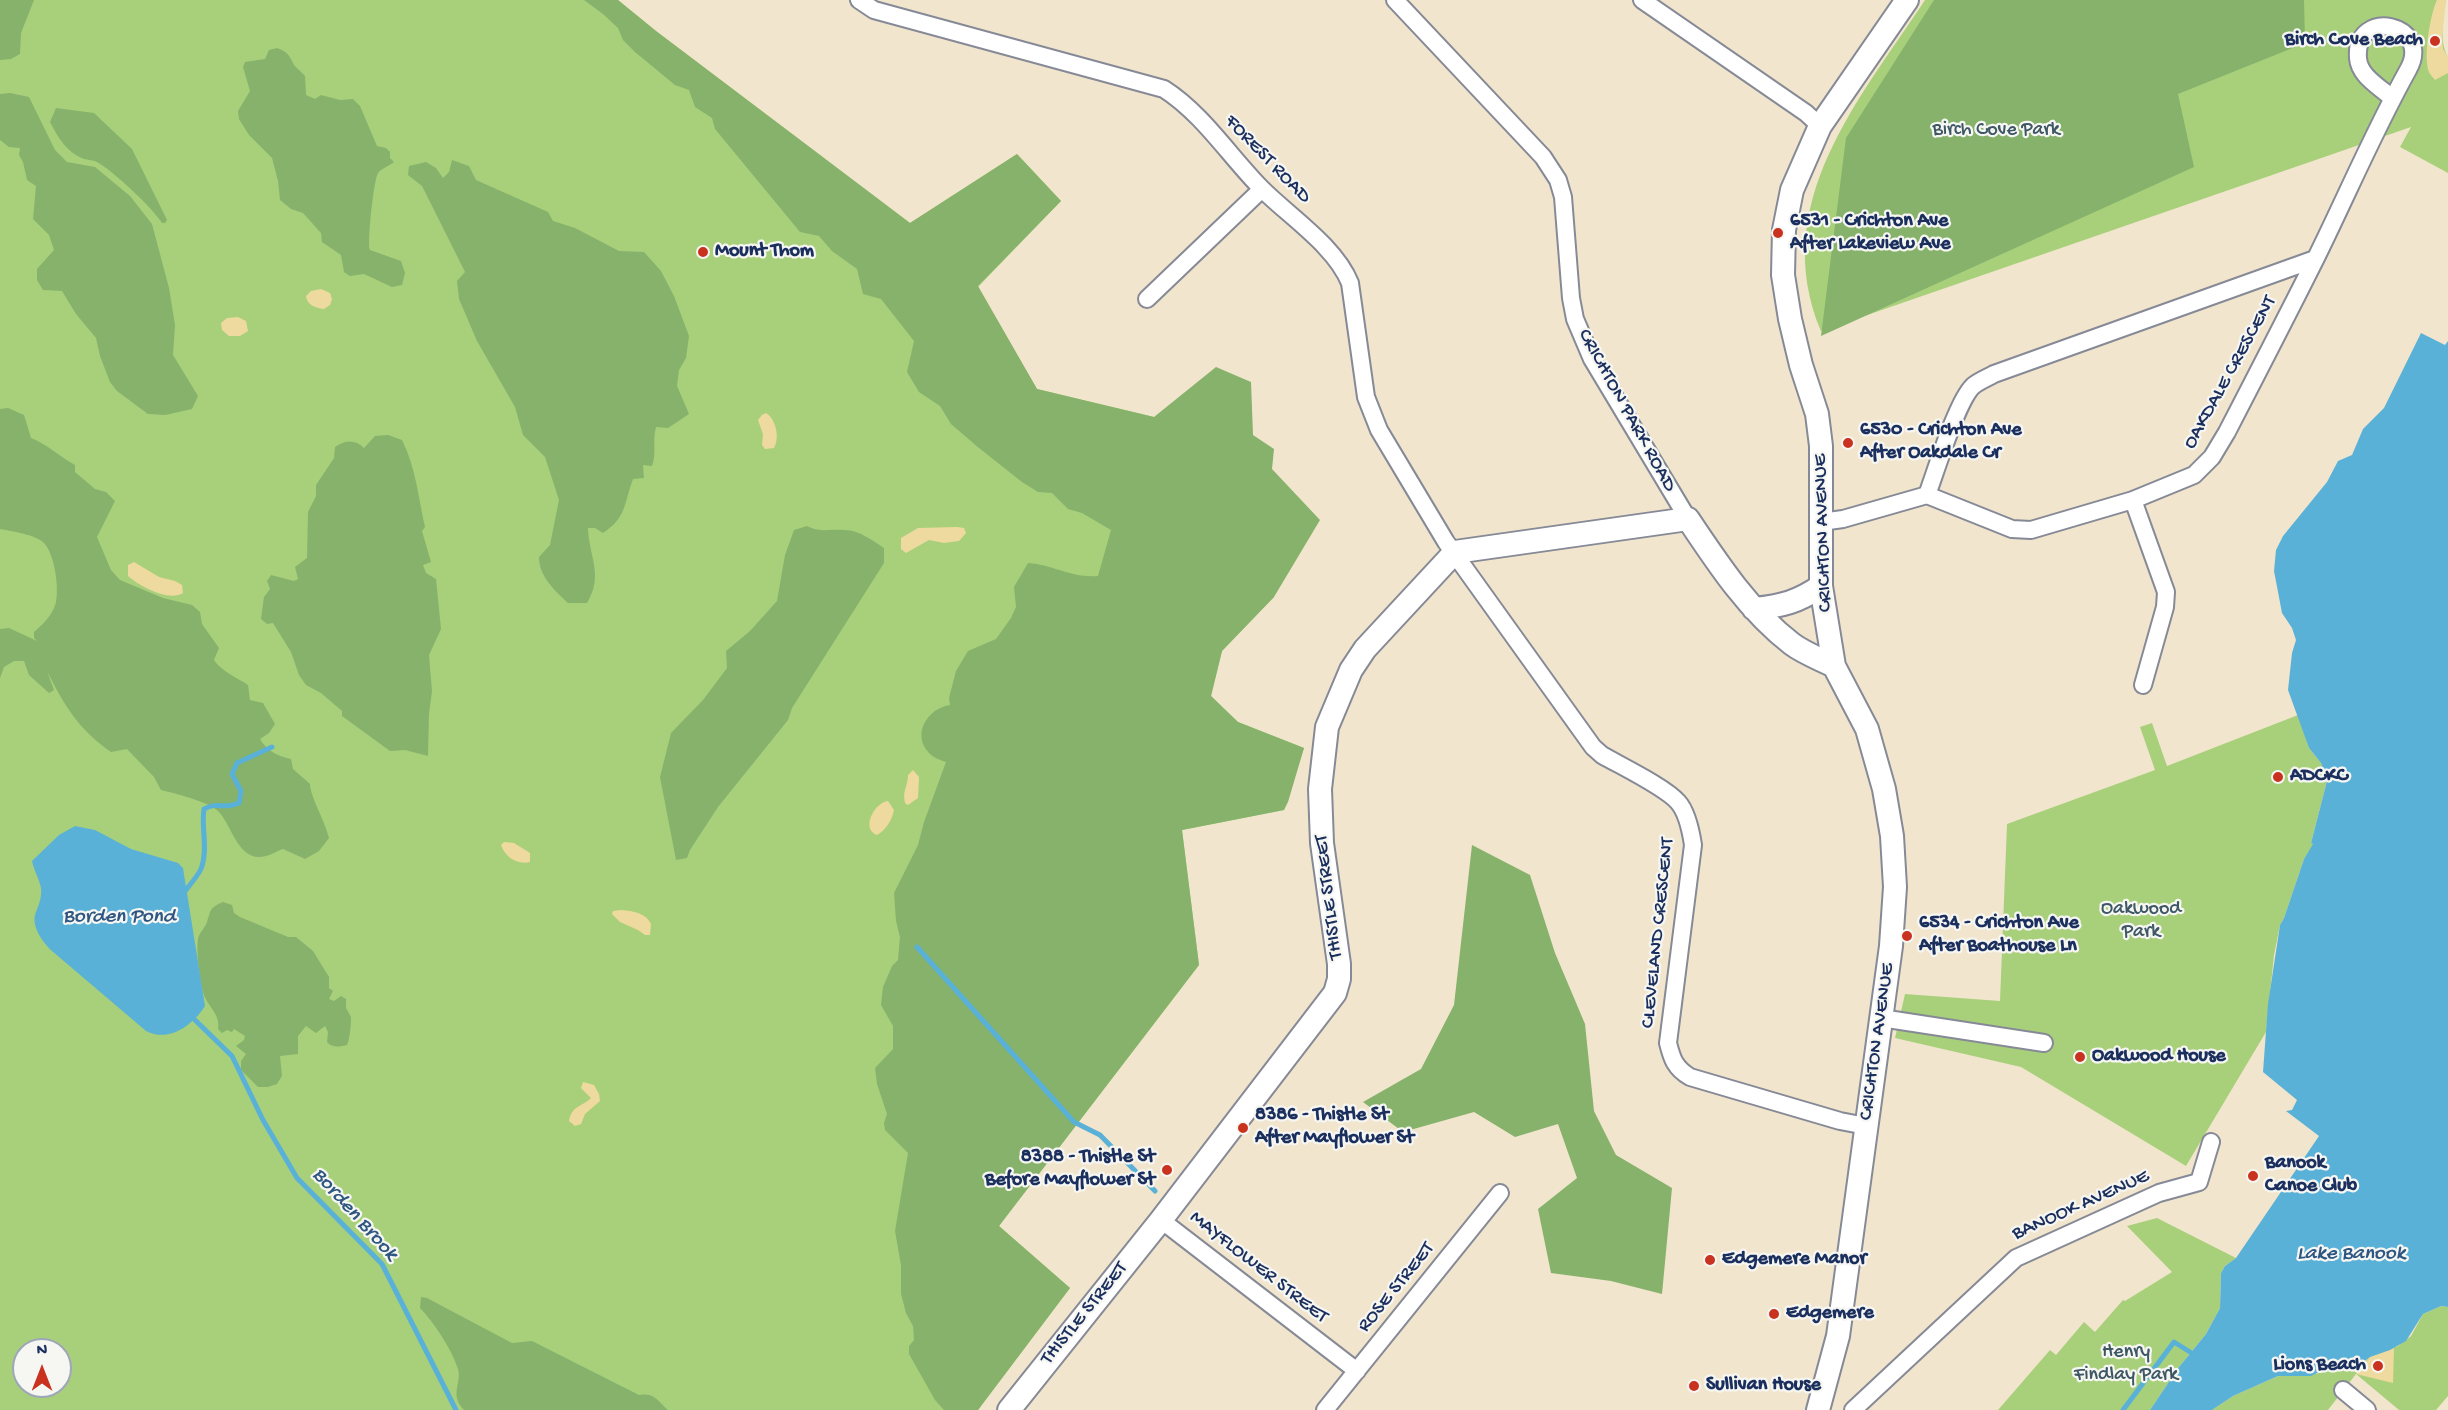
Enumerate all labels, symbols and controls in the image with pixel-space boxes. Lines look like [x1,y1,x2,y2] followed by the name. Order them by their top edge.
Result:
[2285,29,2423,53] place label: Birch Cove Beach
[2428,34,2442,48] marker: Birch Cove Beach
[1219,111,1315,209] street label: FOREST ROAD
[1932,119,2060,143] park label: Birch Cove Park
[1790,210,1951,257] place label: 6531 - Crichton Ave After Lakeview Ave
[1771,226,1785,240] marker: 6531 - Crichton Ave After Lakeview Ave
[715,240,814,264] place label: Mount Thom
[696,245,710,259] marker: Mount Thom
[2179,292,2283,454] street label: OAKDALE CRESCENT
[1571,325,1681,497] street label: CRICHTON PARK ROAD
[1860,419,2022,466] place label: 6530 - Crichton Ave After Oakdale Cr
[1841,436,1855,450] marker: 6530 - Crichton Ave After Oakdale Cr
[1809,453,1839,613] street label: CRICHTON AVENUE
[2290,765,2348,789] place label: ADCKC
[2271,770,2285,784] marker: ADCKC
[1310,833,1350,961] street label: THISTLE STREET
[1637,837,1681,1029] street label: CLEVELAND CRESCENT
[2101,898,2181,945] park label: Oakwood Park
[63,905,175,931] water label: Borden Pond
[1919,912,2079,959] place label: 6534 - Crichton Ave After Boathouse Ln
[1900,929,1914,943] marker: 6534 - Crichton Ave After Boathouse Ln
[1855,962,1901,1122] street label: CRICHTON AVENUE
[2092,1045,2226,1069] place label: Oakwood House
[2073,1050,2087,1064] marker: Oakwood House
[1255,1104,1414,1151] place label: 8386 - Thistle St After Mayflower St
[1236,1121,1250,1135] marker: 8386 - Thistle St After Mayflower St
[985,1146,1155,1193] place label: 8388 - Thistle St Before Mayflower St
[2265,1152,2357,1199] place label: Banook Canoe Club
[306,1163,402,1267] water label: Borden Brook
[1160,1163,1174,1177] marker: 8388 - Thistle St Before Mayflower St
[2009,1165,2153,1247] street label: BANOOK AVENUE
[2246,1169,2260,1183] marker: Banook Canoe Club
[1184,1206,1332,1330] street label: MAYFLOWER STREET
[1353,1238,1441,1338] street label: ROSE STREET
[2297,1242,2405,1268] water label: Lake Banook
[1722,1248,1866,1272] place label: Edgemere Manor
[1703,1253,1717,1267] marker: Edgemere Manor
[1036,1258,1134,1370] street label: THISTLE STREET
[1786,1302,1874,1326] place label: Edgemere
[1767,1307,1781,1321] marker: Edgemere
[12,1338,72,1398] north arrow
[2074,1341,2178,1388] park label: Henry Findlay Park
[37,1342,47,1361] text: N
[2273,1354,2366,1378] place label: Lions Beach
[2371,1359,2385,1373] marker: Lions Beach
[1706,1374,1821,1398] place label: Sullivan House
[1687,1379,1701,1393] marker: Sullivan House

